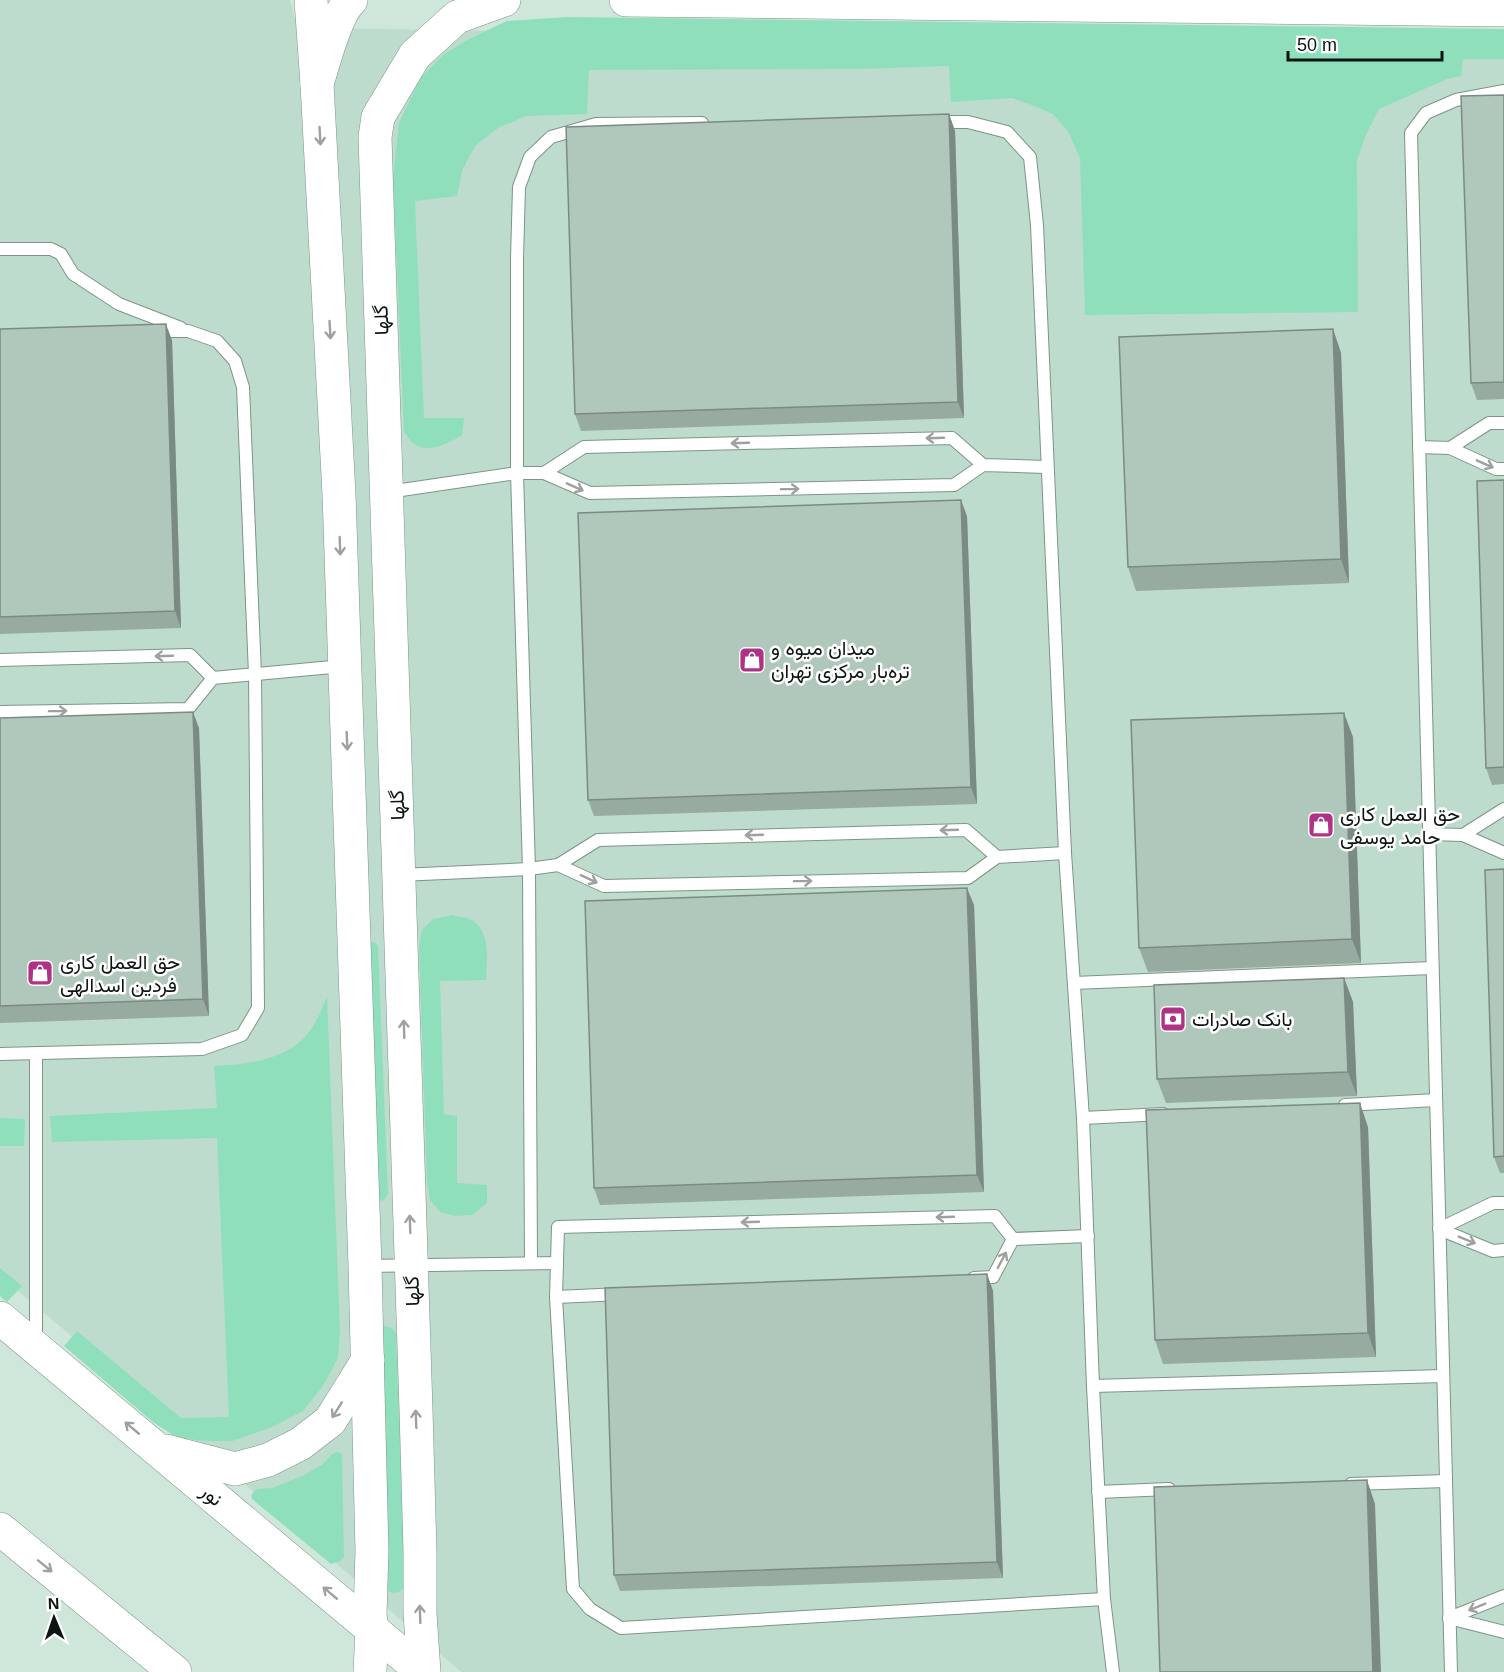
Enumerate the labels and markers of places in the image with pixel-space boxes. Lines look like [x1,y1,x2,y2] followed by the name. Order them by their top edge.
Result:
[771,637,910,684] place label: میدان میوه و تره‌بار مرکزی تهران
[737,645,767,675] shop icon: میدان میوه و تره‌بار مرکزی تهران
[1340,803,1460,850] place label: حق العمل کاری حامد یوسفی
[1306,810,1336,840] shop icon: حق العمل کاری حامد یوسفی
[60,951,180,998] place label: حق العمل کاری فردین اسدالهی
[25,958,55,988] shop icon: حق العمل کاری فردین اسدالهی
[1158,1004,1188,1034] bank icon: بانک صادرات
[1192,1008,1292,1032] place label: بانک صادرات

